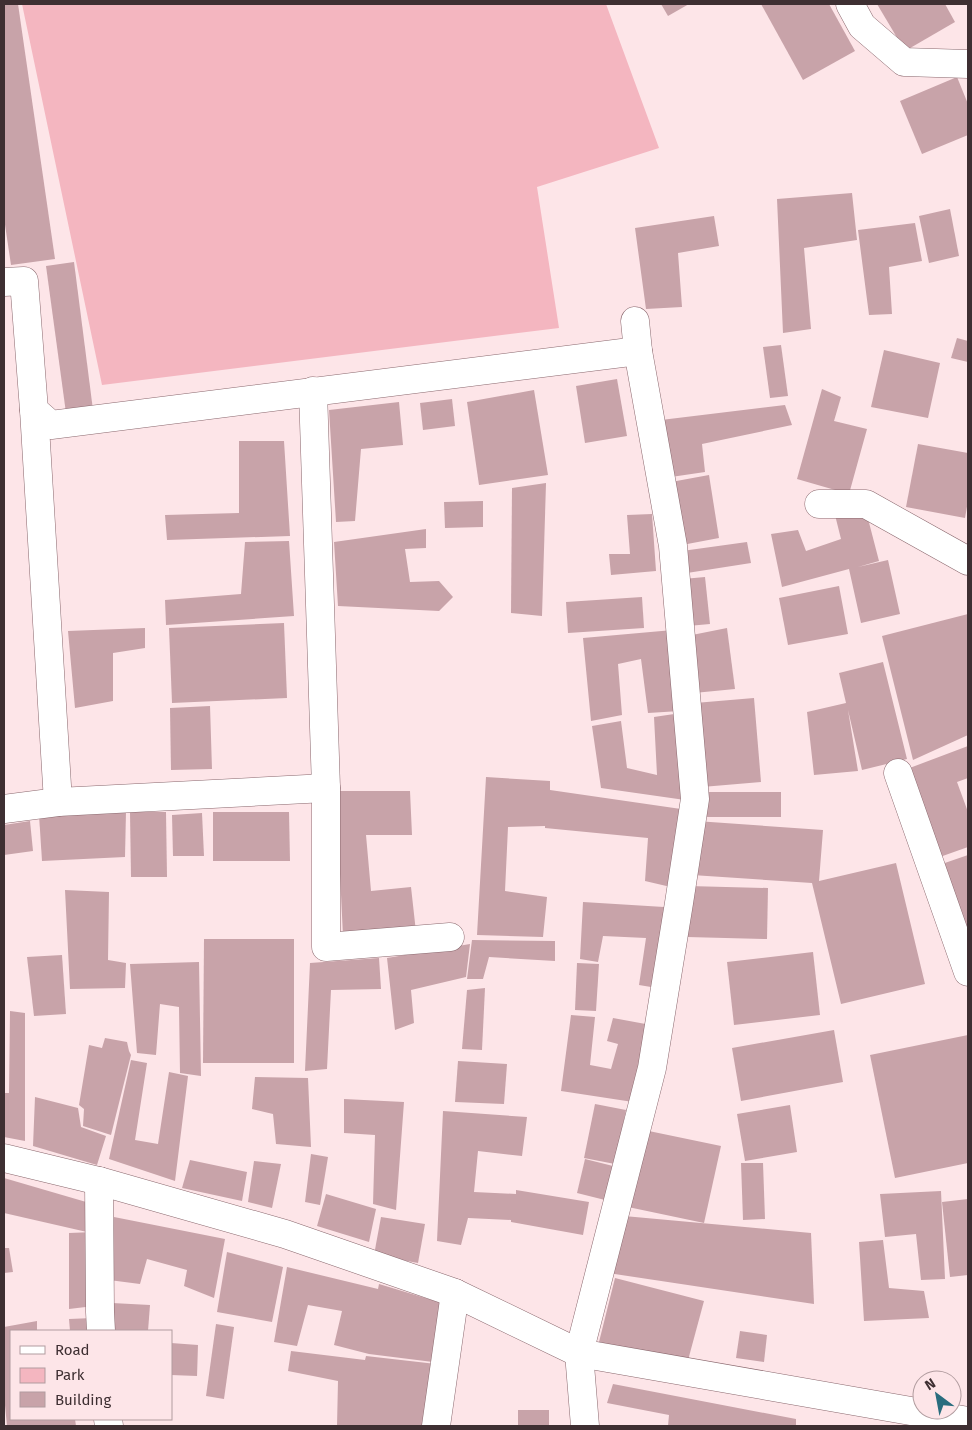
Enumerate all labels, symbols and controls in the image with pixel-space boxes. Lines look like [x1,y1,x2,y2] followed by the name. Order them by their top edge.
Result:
[10,1330,172,1420] legend
[55,1341,90,1359] text: Road
[55,1366,85,1384] text: Park
[912,1370,962,1420] north arrow
[922,1375,939,1394] text: N
[55,1391,111,1409] text: Building

